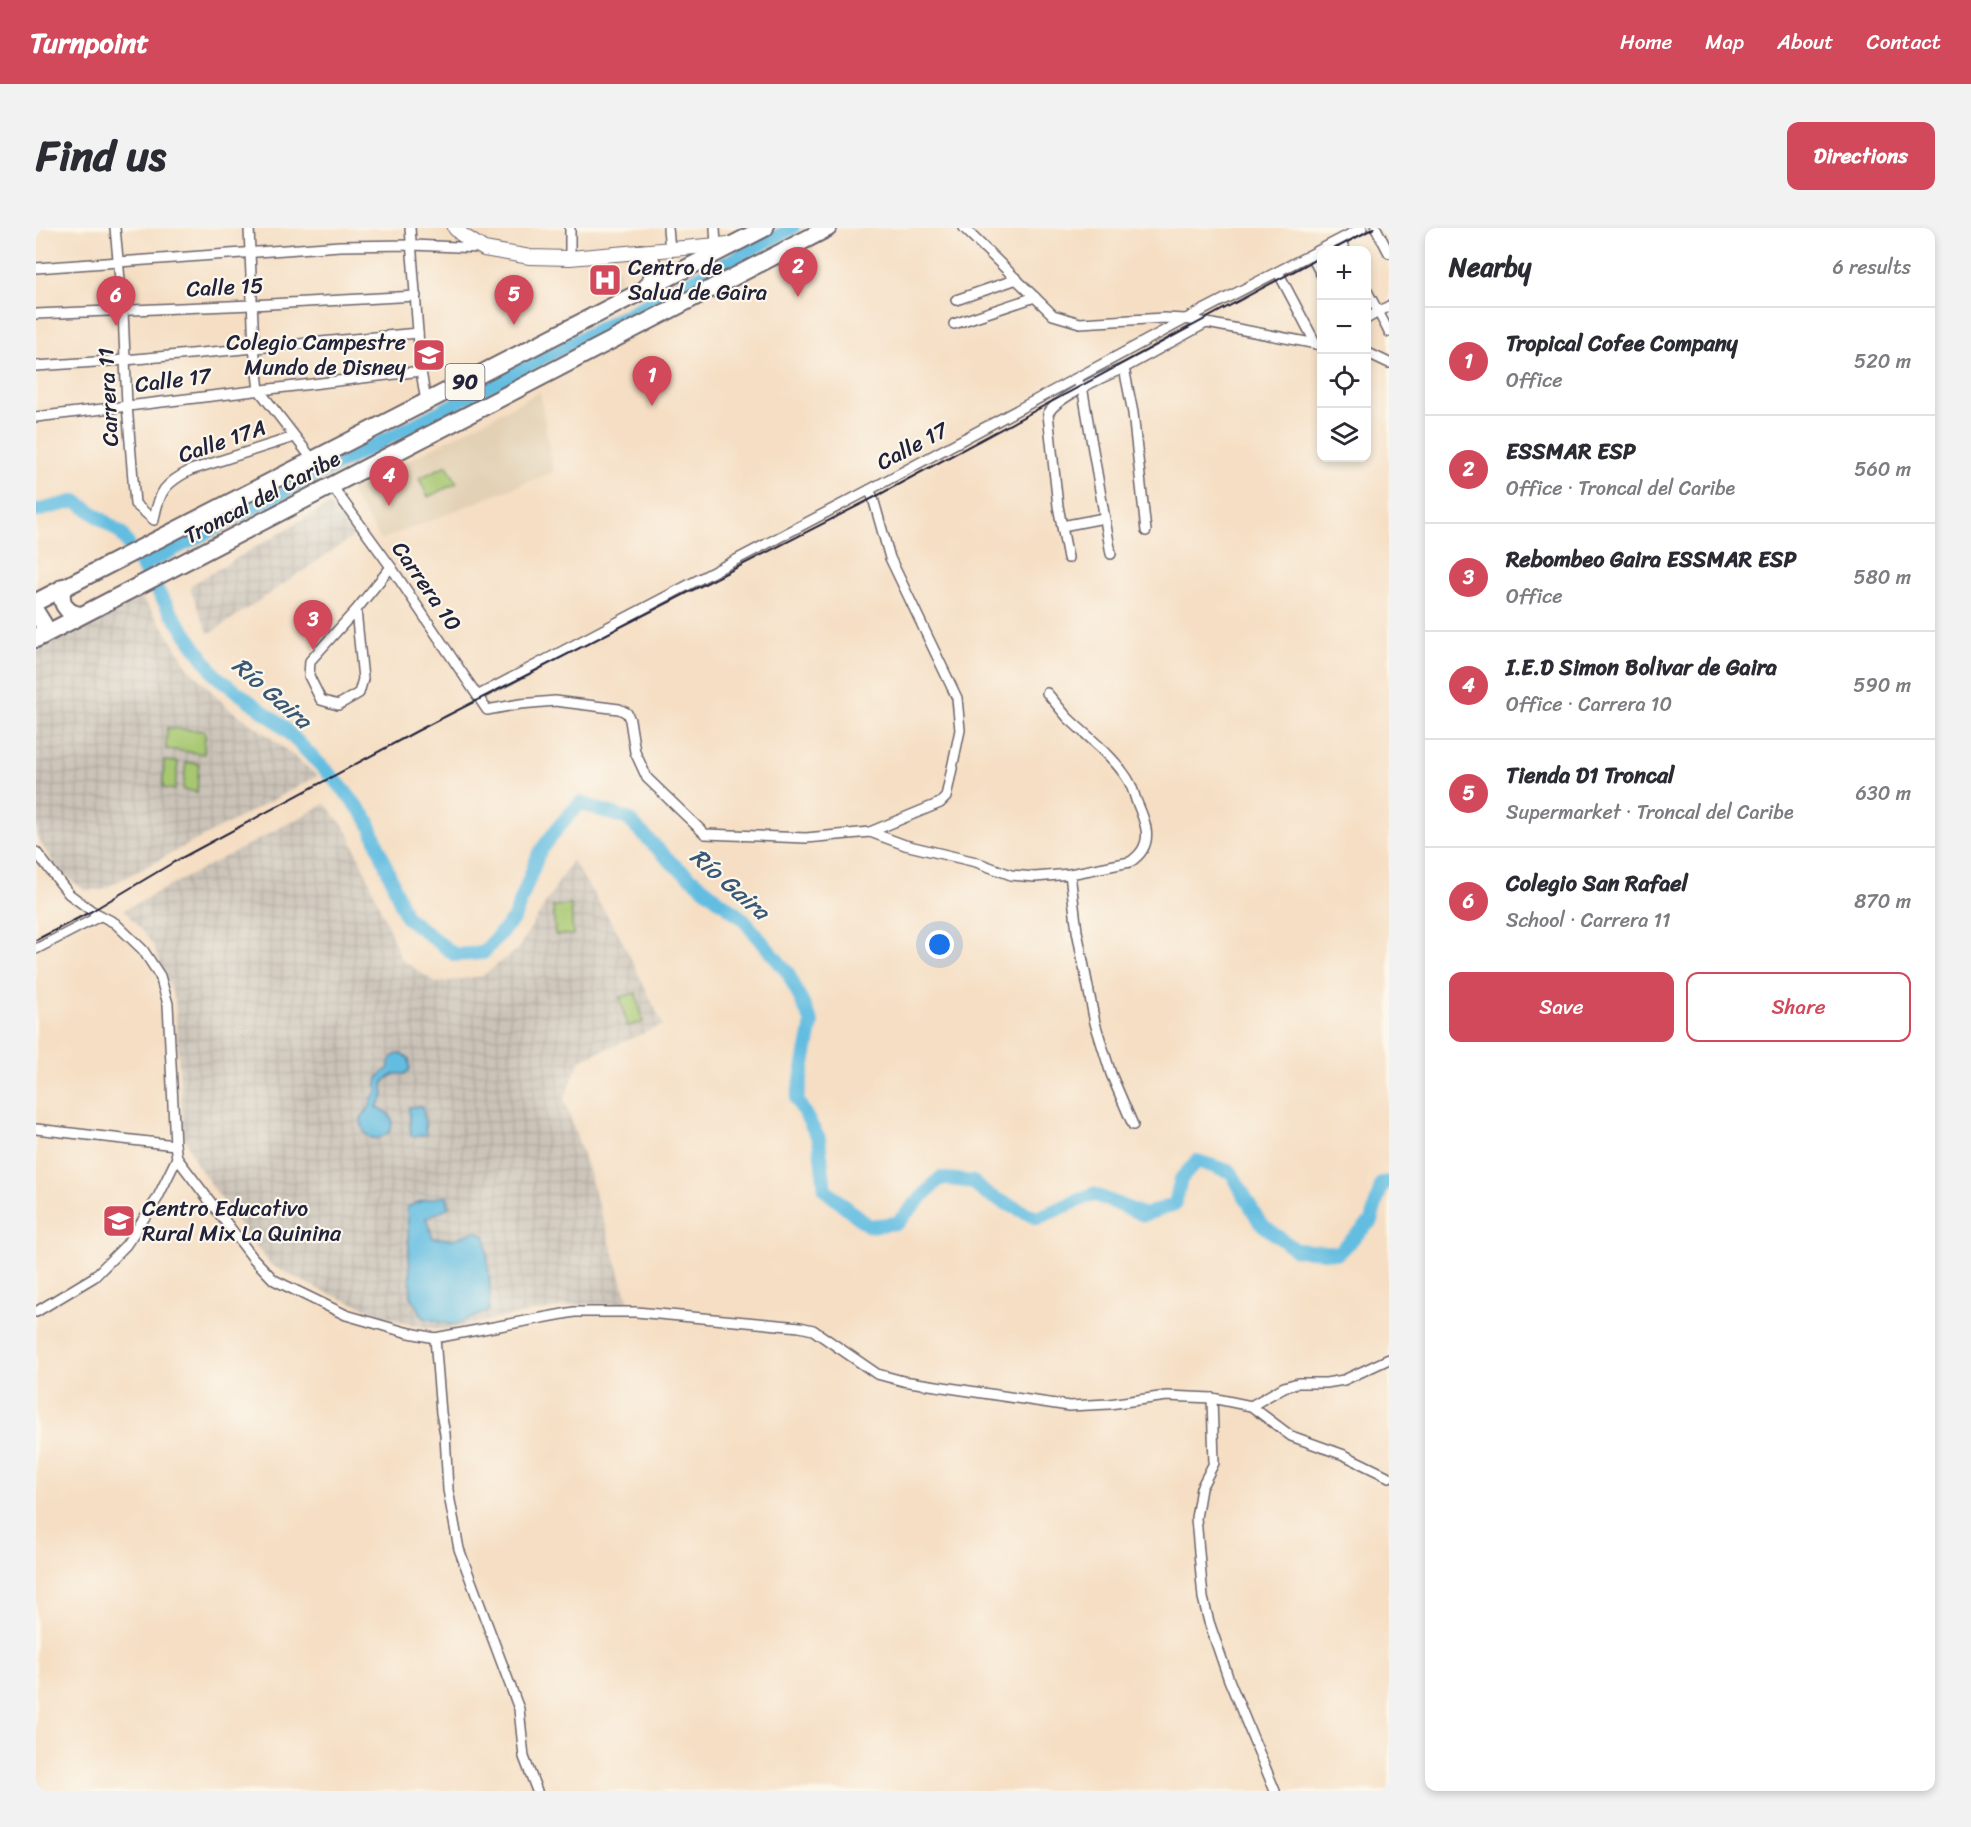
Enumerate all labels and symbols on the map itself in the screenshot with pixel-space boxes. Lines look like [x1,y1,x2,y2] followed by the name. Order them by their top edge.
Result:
[628,248,767,312] place label: Centro de Salud de Gaira
[778,248,818,297] pin: 2
[587,262,623,298] hospital icon: Centro de Salud de Gaira
[185,266,265,308] street label: Calle 15
[96,276,136,326] pin: 6
[494,276,534,325] pin: 5
[226,323,407,387] place label: Colegio Campestre Mundo de Disney
[411,337,447,373] school or university icon: Colegio Campestre Mundo de Disney
[86,347,130,447] street label: Carrera 11
[133,356,215,404] street label: Calle 17
[632,356,672,406] pin: 1
[446,364,484,400] road number: 90
[173,408,271,474] street label: Calle 17A
[869,410,956,481] street label: Calle 17
[177,439,348,555] street label: Troncal del Caribe
[370,456,408,506] pin: 4
[381,533,473,639] street label: Carrera 10
[294,600,332,650] pin: 3
[222,646,323,741] water label: Río Gaira
[680,837,781,932] water label: Río Gaira
[925,930,954,959] your location
[142,1189,342,1253] place label: Centro Educativo Rural Mix La Quinina
[101,1203,137,1239] school or university icon: Centro Educativo Rural Mix La Quinina

